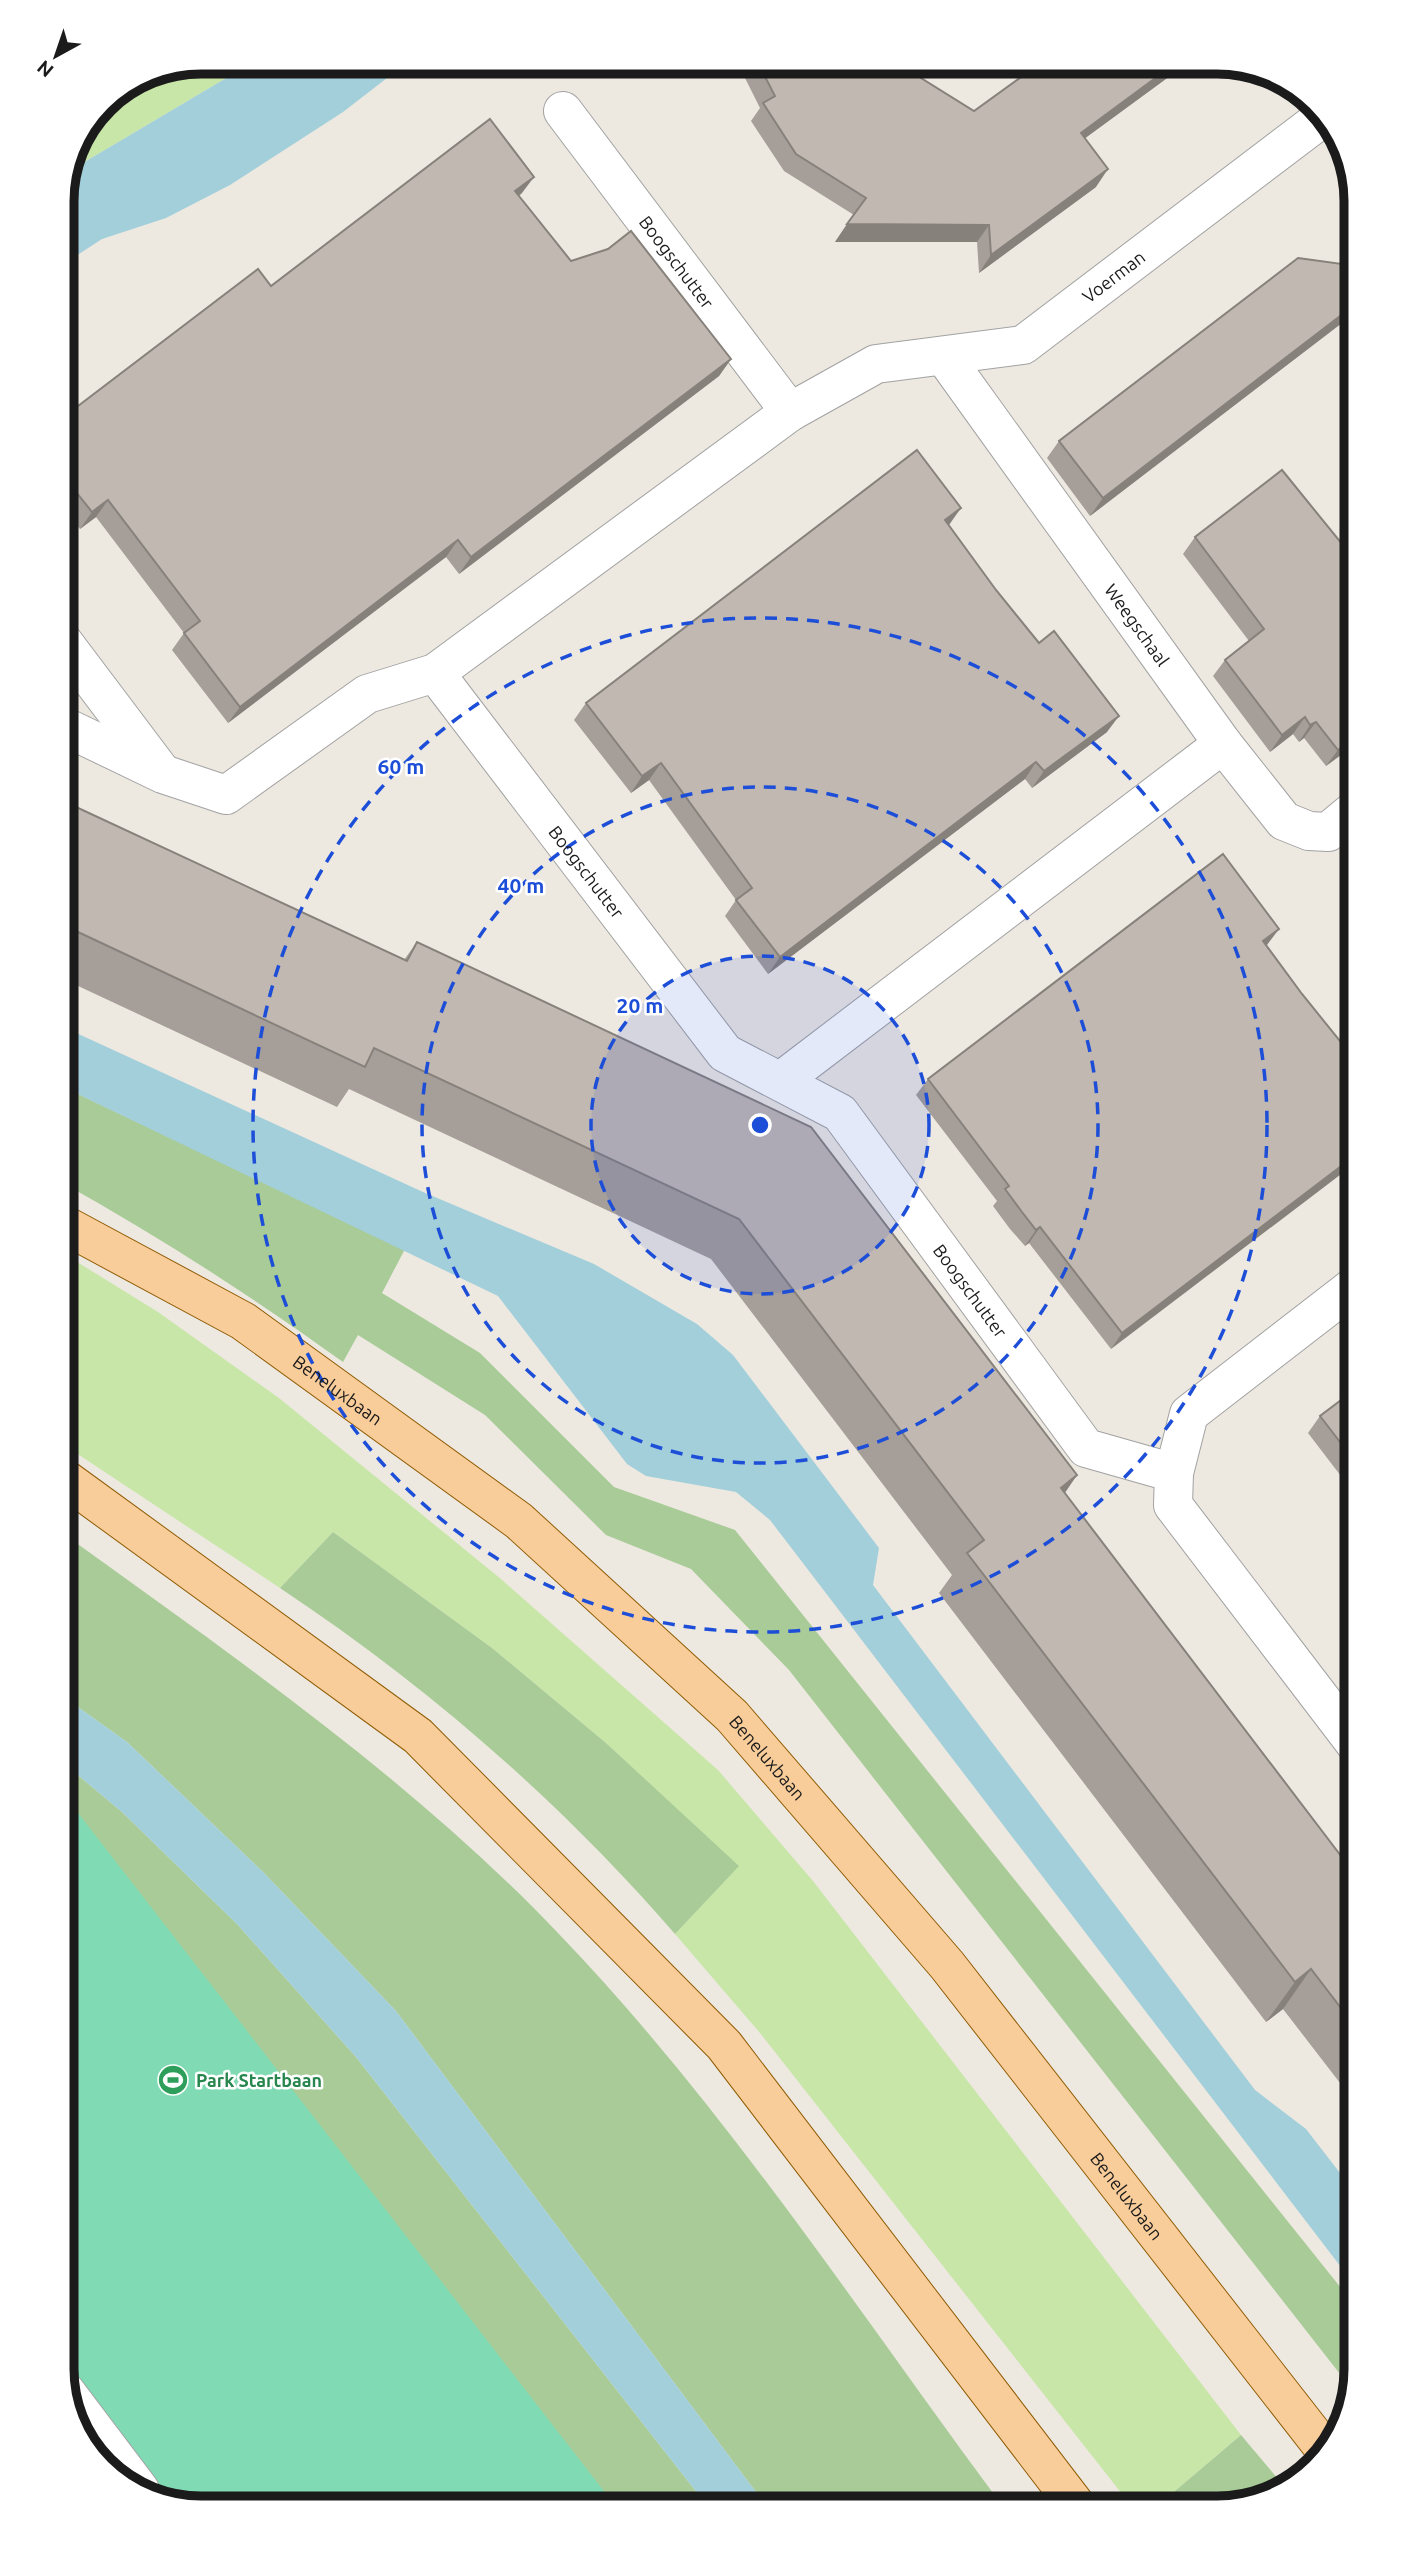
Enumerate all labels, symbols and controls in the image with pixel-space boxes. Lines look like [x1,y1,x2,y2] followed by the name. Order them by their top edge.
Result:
[21,21,91,91] north arrow
[33,56,58,82] text: N
[636,212,718,312] street label: Boogschutter
[1078,246,1149,306] street label: Voerman
[1101,580,1174,670] street label: Weegschaal
[378,754,424,778] text: 60 m
[545,822,628,922] street label: Boogschutter
[498,873,544,897] text: 40 m
[617,993,663,1017] text: 20 m
[748,1113,772,1137] centre of rings
[930,1240,1011,1341] street label: Boogschutter
[290,1351,386,1429] street label: Beneluxbaan
[726,1711,810,1804] street label: Beneluxbaan
[156,2063,190,2097] sports icon: Park Startbaan
[196,2070,322,2090] place label: Park Startbaan
[1087,2148,1167,2243] street label: Beneluxbaan

